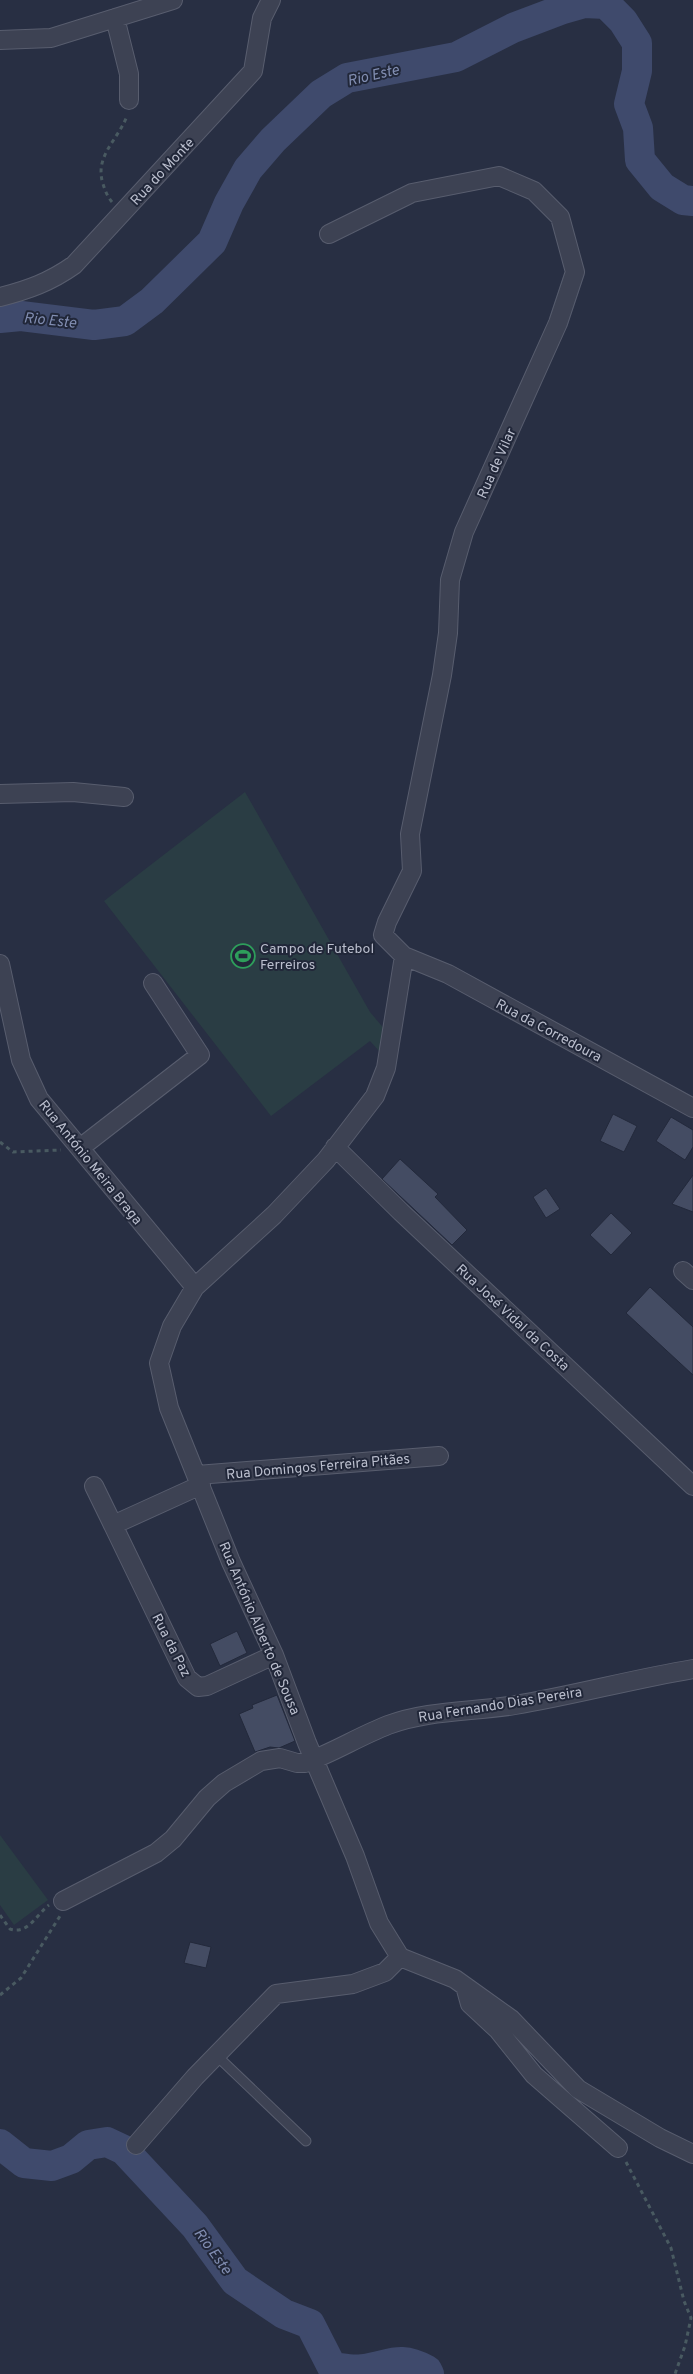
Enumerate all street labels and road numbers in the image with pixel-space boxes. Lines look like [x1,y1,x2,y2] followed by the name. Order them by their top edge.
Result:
[128,135,199,209] street label: Rua do Monte
[474,425,521,501] street label: Rua de Vilar
[492,996,604,1066] street label: Rua da Corredoura
[34,1097,145,1229] street label: Rua António Meira Braga
[452,1261,572,1375] street label: Rua José Vidal da Costa
[226,1451,411,1484] street label: Rua Domingos Ferreira Pitães
[214,1539,303,1718] street label: Rua António Alberto de Sousa
[147,1611,194,1680] street label: Rua da Paz
[417,1684,583,1727] street label: Rua Fernando Dias Pereira

